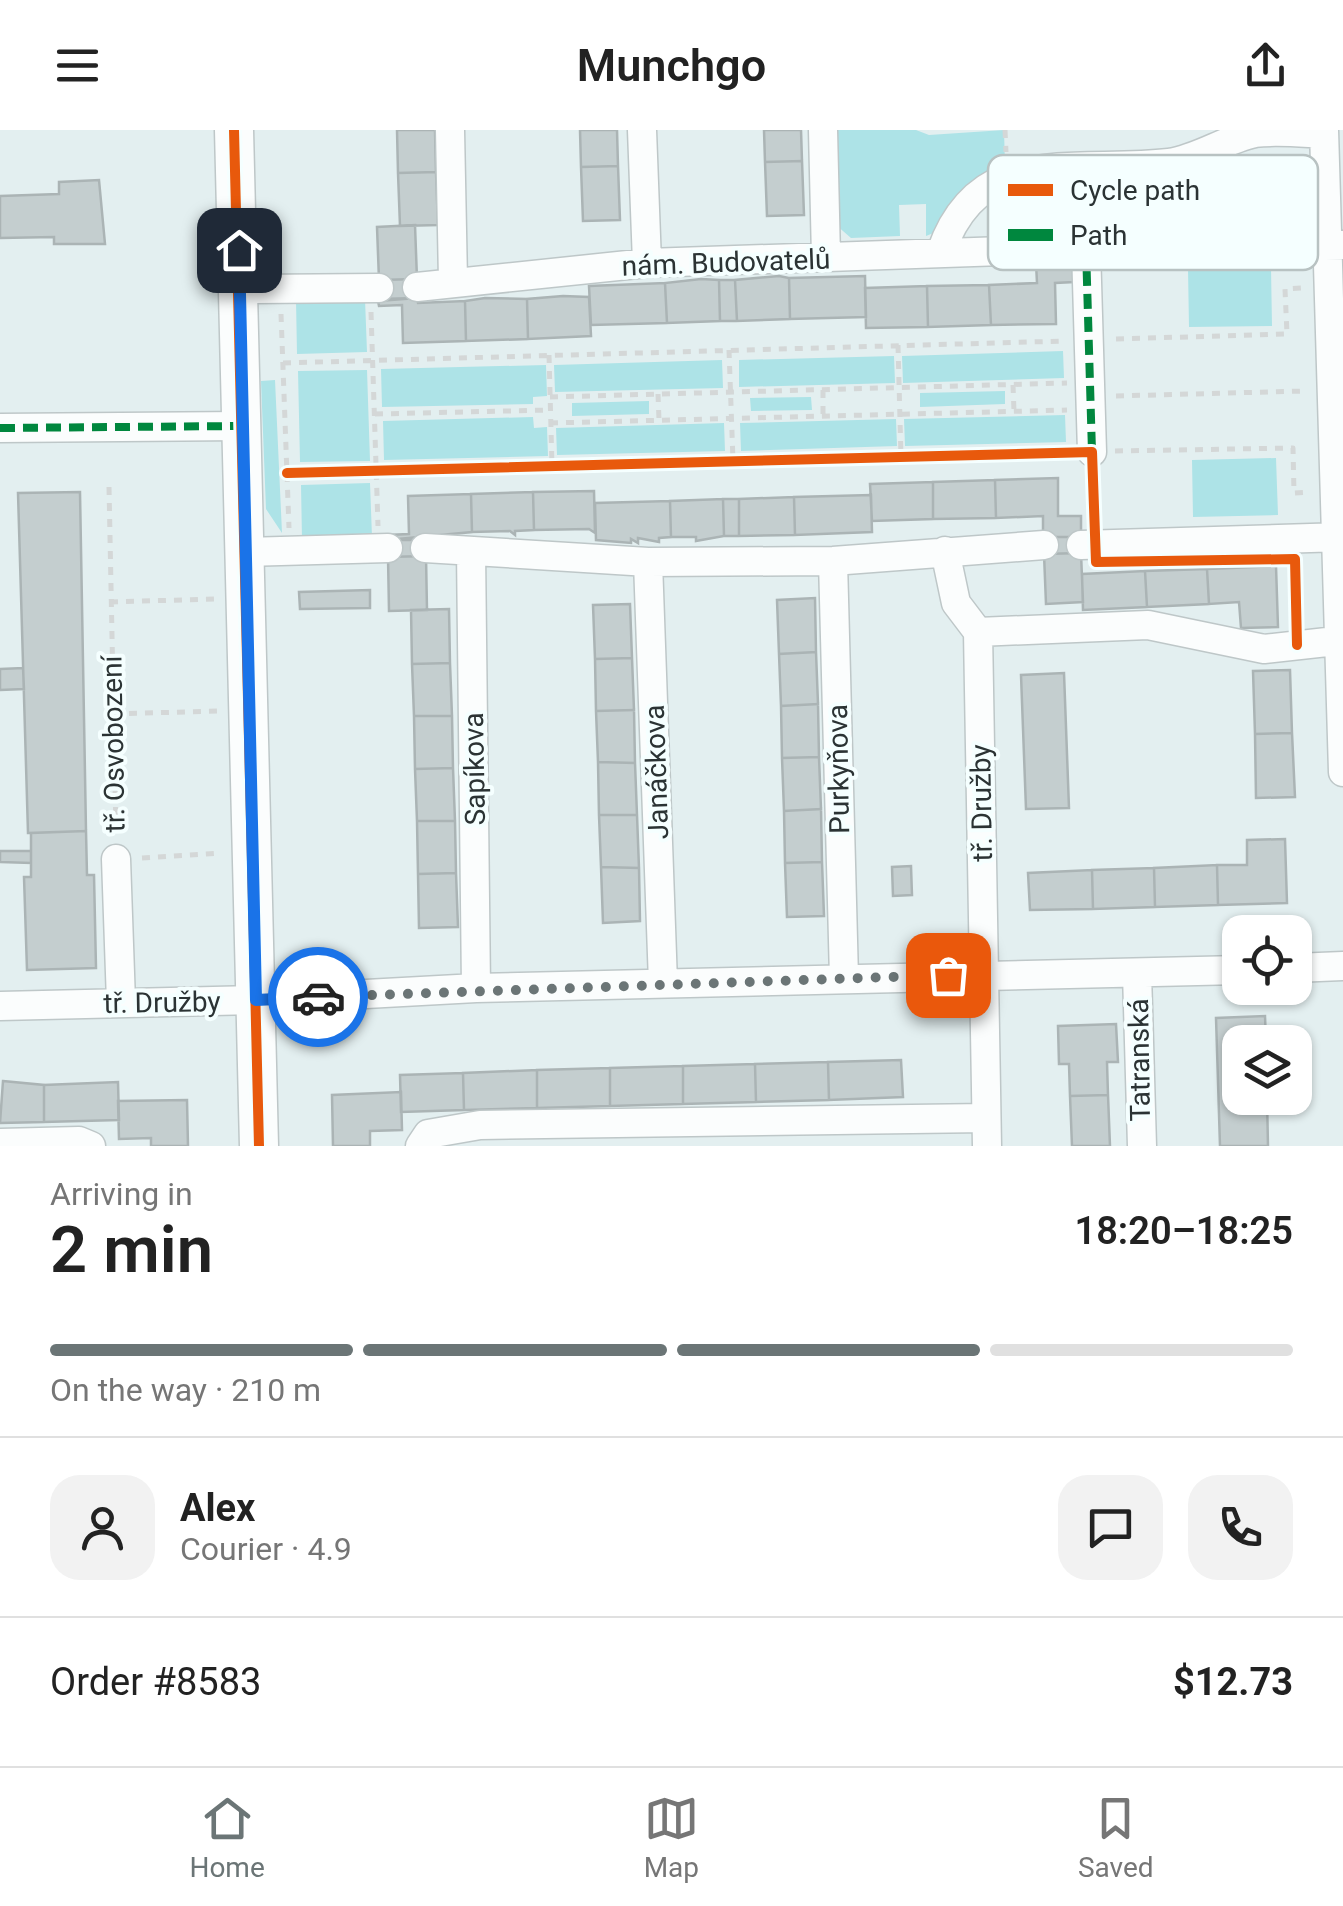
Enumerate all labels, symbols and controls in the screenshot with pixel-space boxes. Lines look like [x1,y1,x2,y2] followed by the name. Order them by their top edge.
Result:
[50,38,105,93] icon: menu
[1238,38,1293,93] icon: share
[577,39,766,92] text: Munchgo
[988,155,1318,270] legend
[1070,174,1200,207] text: Cycle path
[197,208,282,293] pin
[1070,219,1127,252] text: Path
[212,223,267,278] icon: home
[621,242,831,283] street label: nám. Budovatelů
[95,654,132,833] street label: tř. Osvobození
[638,704,675,840] street label: Janáčkova
[821,704,856,834] street label: Purkyňova
[457,712,492,826] street label: Sapíkova
[964,744,999,862] street label: tř. Družby
[1222,915,1312,1115] map controls
[1222,915,1312,1005] button: locate
[906,933,991,1018] pin
[268,947,368,1047] courier
[921,948,976,1003] icon: bag
[291,970,346,1025] icon: car
[103,985,221,1020] street label: tř. Družby
[1122,998,1157,1122] street label: Tatranská
[1222,1025,1312,1115] button: layers
[50,1175,193,1213] text: Arriving in
[1074,1209,1293,1253] text: 18:20–18:25
[50,1212,213,1288] text: 2 min
[50,1371,321,1409] text: On the way · 210 m
[50,1475,155,1580] button: person
[1058,1475,1163,1580] button: chat
[1188,1475,1293,1580] button: phone
[180,1486,255,1530] text: Alex
[180,1530,352,1568] text: Courier · 4.9
[50,1660,261,1704] text: Order #8583
[1173,1660,1293,1704] text: $12.73
[189,1791,265,1884] tab: Home
[644,1791,699,1884] tab: Map
[1078,1791,1154,1884] tab: Saved

